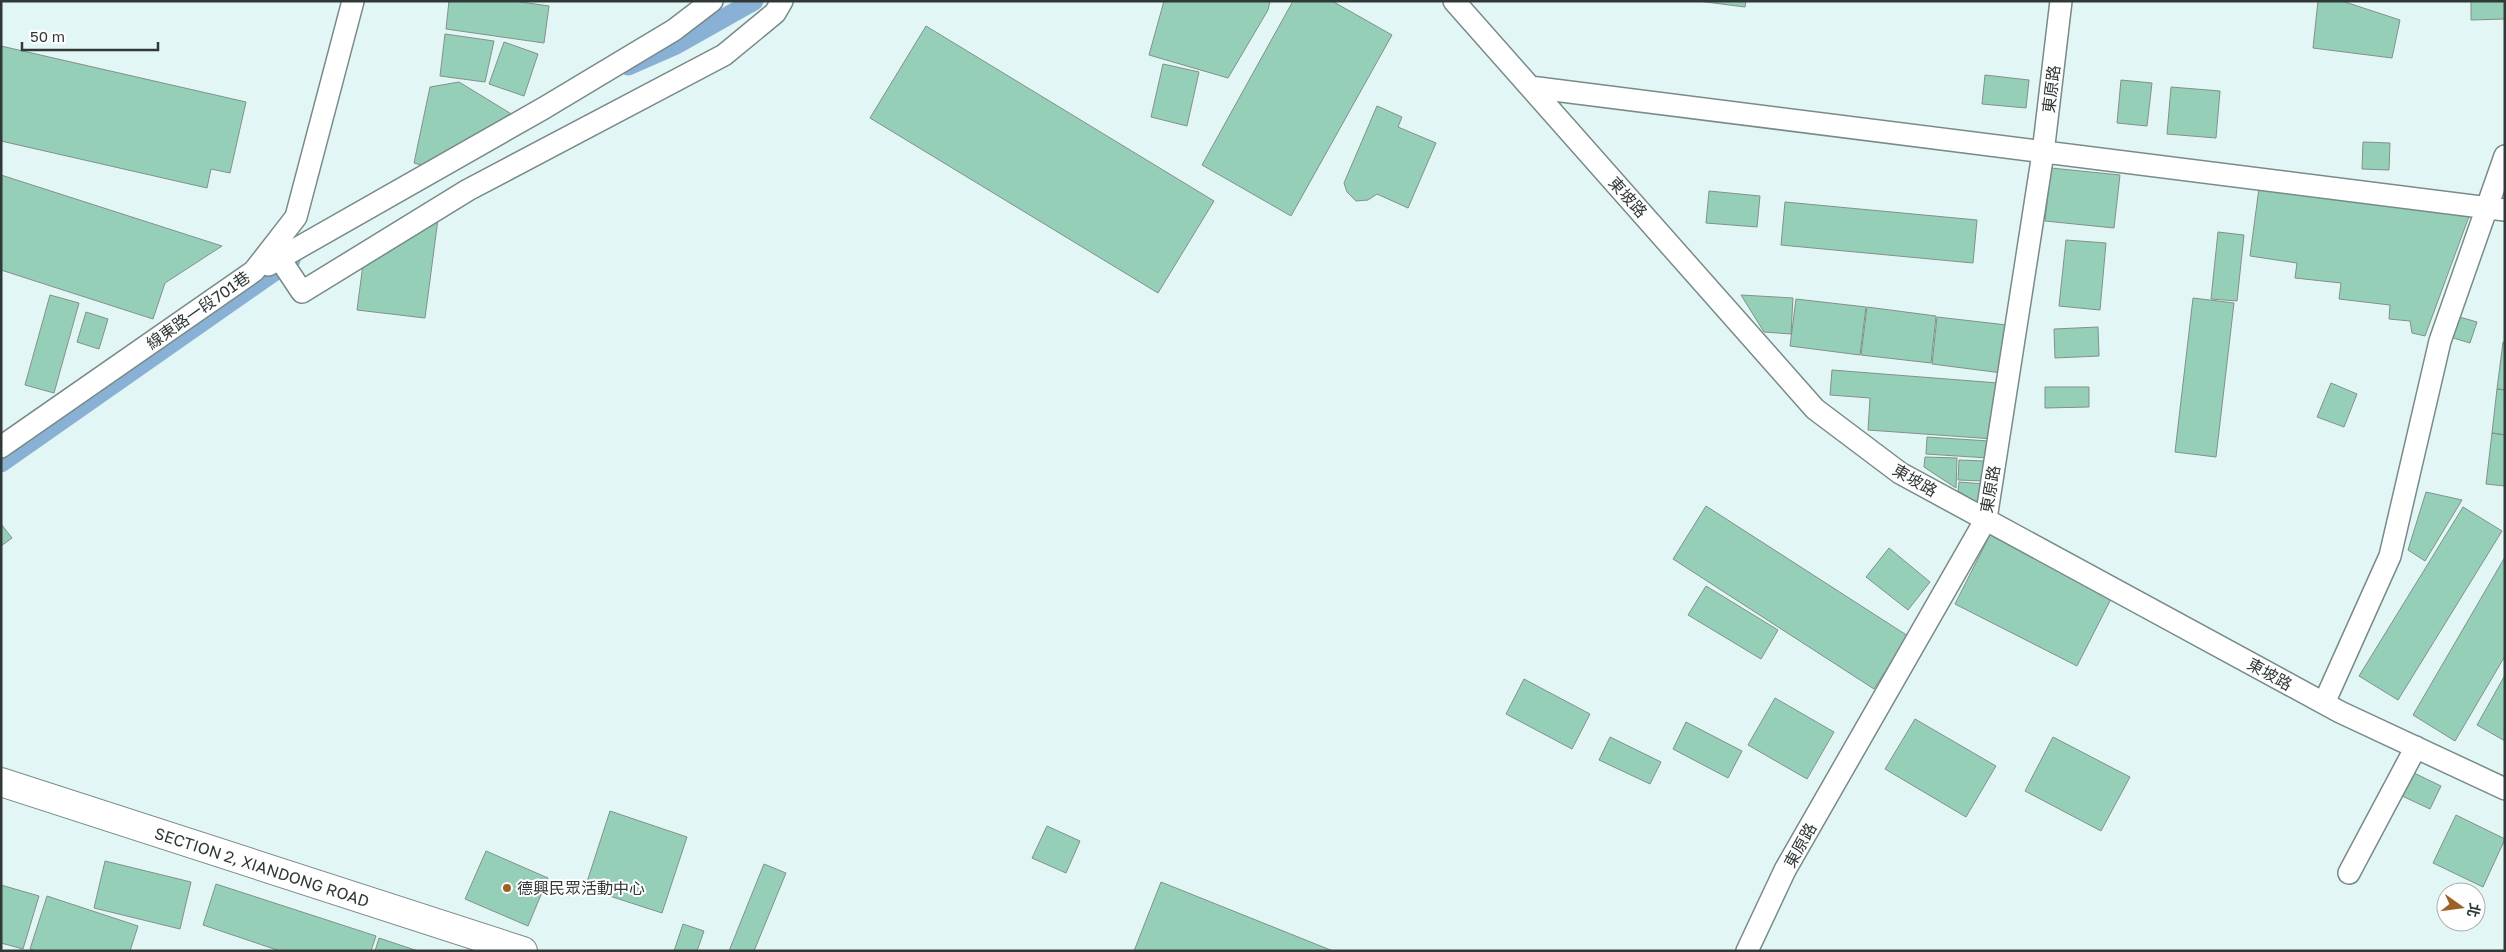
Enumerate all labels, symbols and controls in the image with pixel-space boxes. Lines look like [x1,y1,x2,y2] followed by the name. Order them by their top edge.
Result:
[22,20,159,52] scale bar
[30,27,65,45] text: 50 m
[2038,64,2064,114] street label: 東原路
[1605,172,1651,222] street label: 東坡路
[142,267,254,353] street label: 線東路一段701巷
[1889,459,1941,501] street label: 東坡路
[1976,464,2004,514] street label: 東原路
[2244,654,2296,694] street label: 東坡路
[1780,819,1820,871] street label: 東原路
[152,823,372,911] street label: SECTION 2, XIANDONG ROAD
[517,878,645,898] place label: 德興民眾活動中心
[501,882,513,894] marker: 德興民眾活動中心
[2436,882,2486,932] north arrow
[2464,901,2484,919] text: 北

